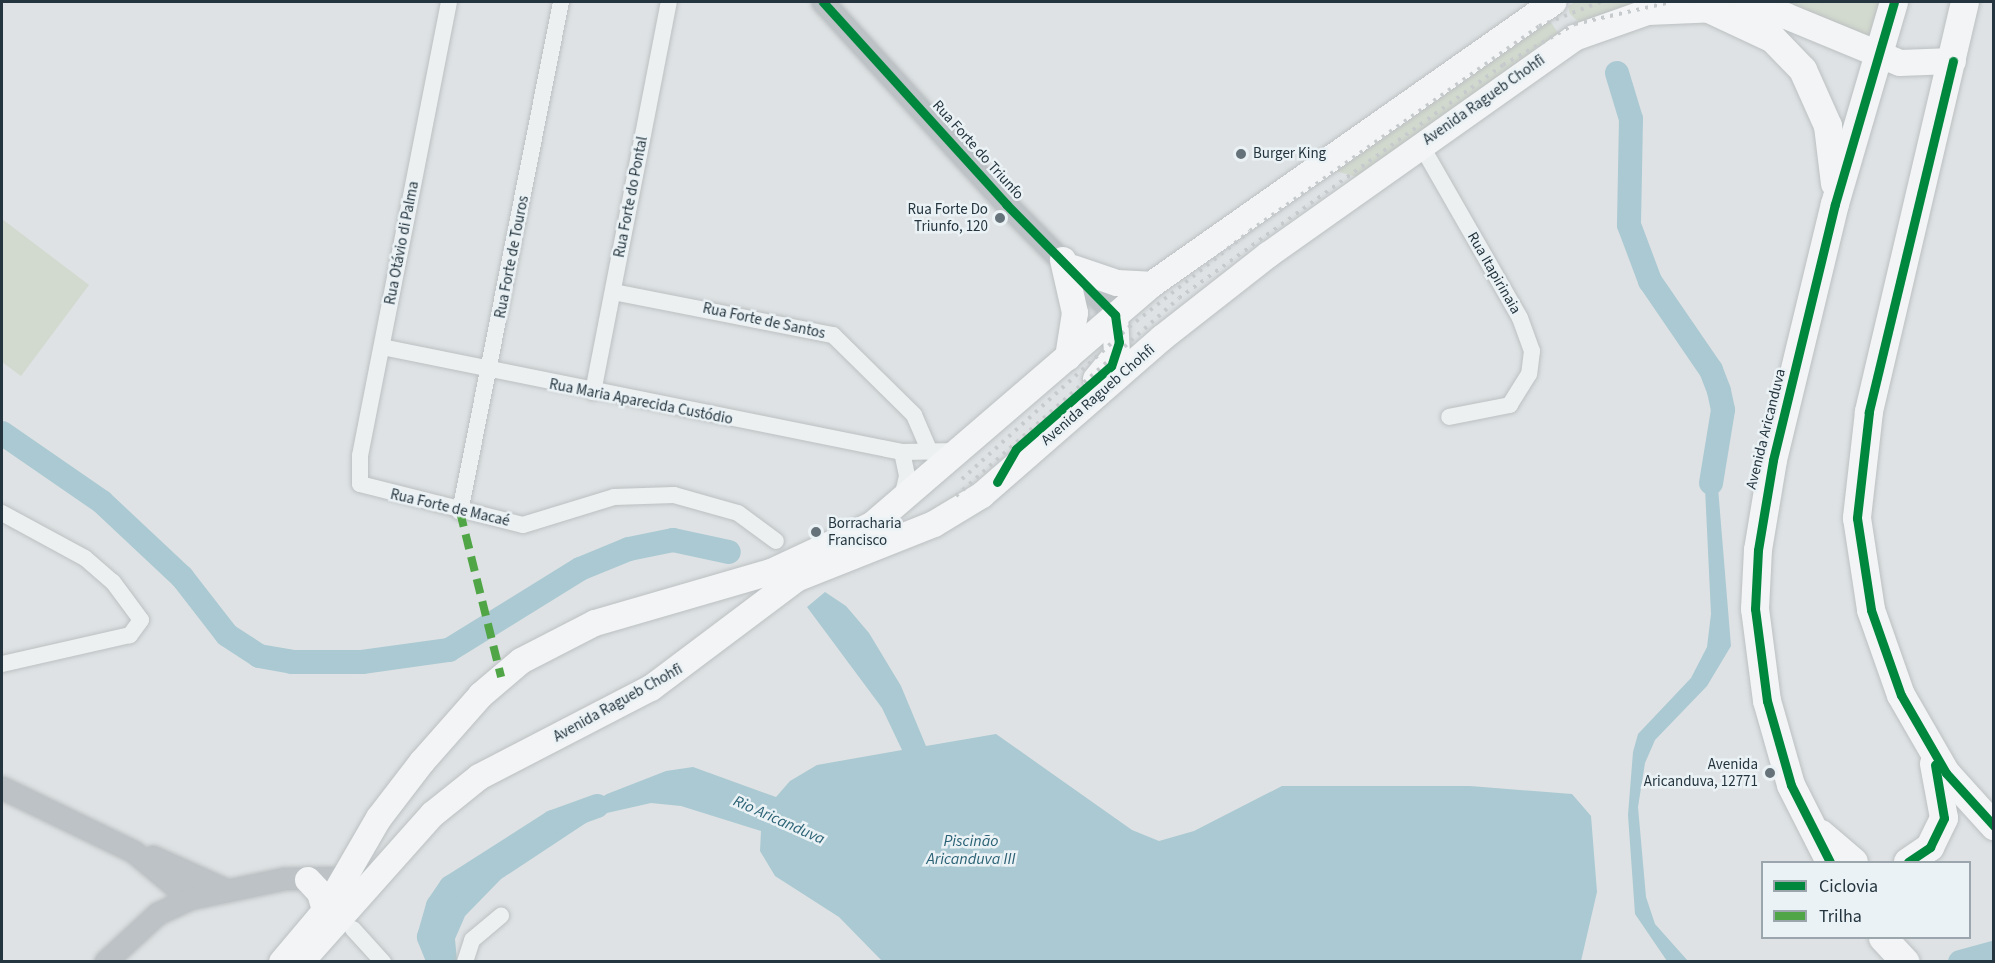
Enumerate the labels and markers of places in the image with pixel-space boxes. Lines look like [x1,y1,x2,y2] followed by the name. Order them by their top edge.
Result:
[1253,145,1326,163] place label: Burger King
[1234,147,1248,161] marker: Burger King
[908,200,988,235] place label: Rua Forte Do Triunfo, 120
[993,211,1007,225] marker: Rua Forte Do Triunfo, 120
[828,514,902,549] place label: Borracharia Francisco
[809,525,823,539] marker: Borracharia Francisco
[1644,755,1758,790] place label: Avenida Aricanduva, 12771
[1763,766,1777,780] marker: Avenida Aricanduva, 12771

